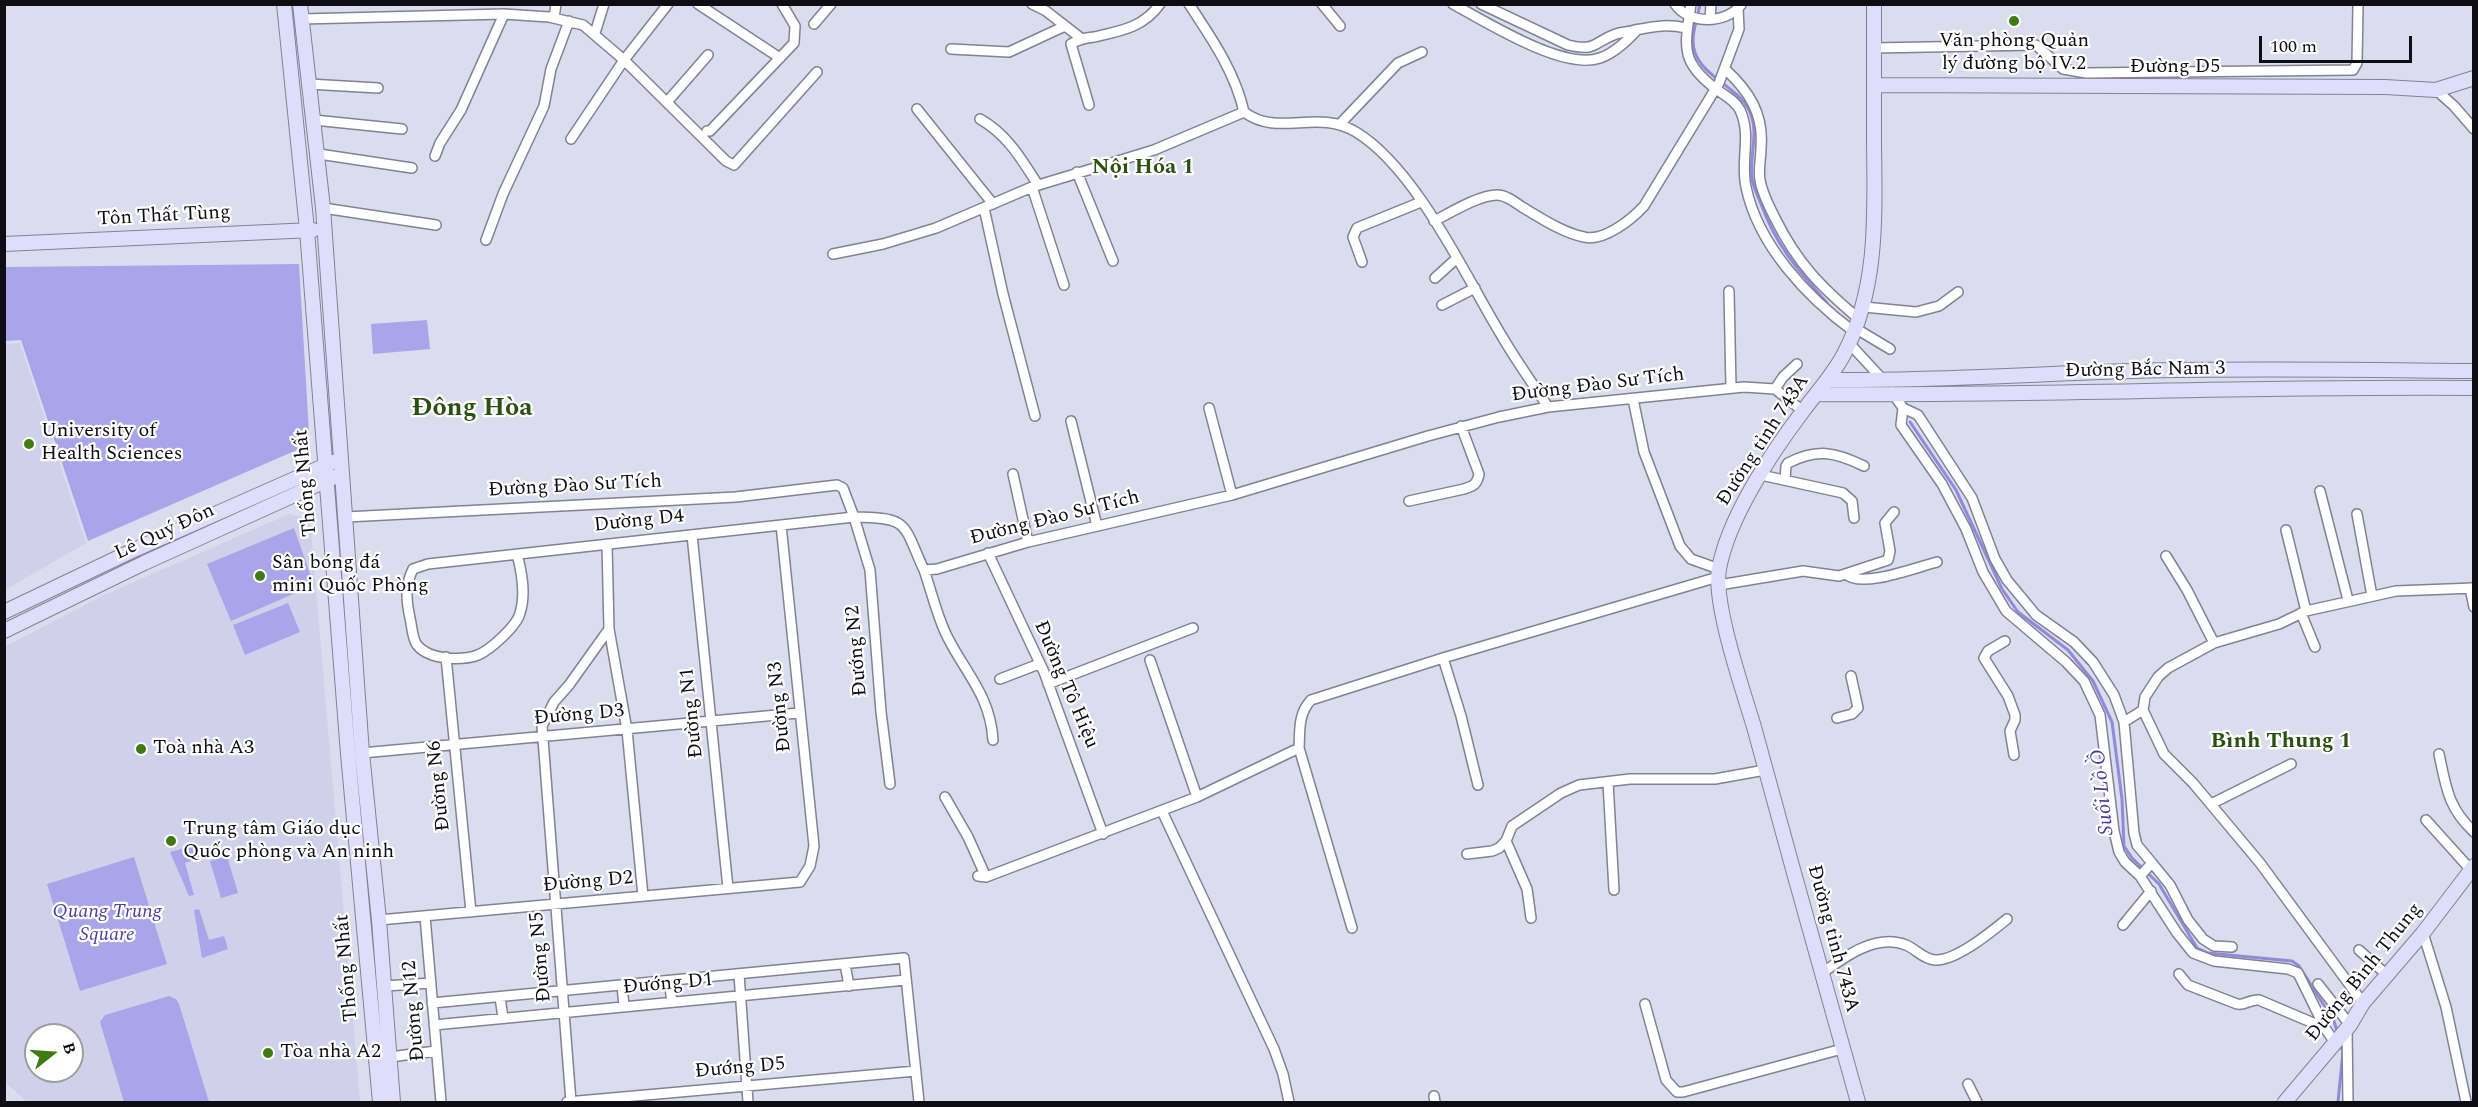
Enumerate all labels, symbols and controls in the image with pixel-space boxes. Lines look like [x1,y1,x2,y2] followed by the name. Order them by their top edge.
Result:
[2007,14,2021,28] marker: Văn phòng Quản lý đường bộ IV.2
[2262,24,2415,62] scale bar
[1939,30,2089,77] place label: Văn phòng Quản lý đường bộ IV.2
[2270,33,2317,60] text: 100 m
[2130,56,2220,80] street label: Đường D5
[1092,156,1194,182] district label: Nội Hóa 1
[97,202,231,232] street label: Tôn Thất Tùng
[2065,358,2225,384] street label: Đường Bắc Nam 3
[1510,363,1686,409] street label: Đường Đào Sư Tích
[1713,371,1815,511] street label: Đường tỉnh 743A
[411,394,533,426] district label: Đông Hòa
[41,420,182,467] place label: University of Health Sciences
[290,428,324,538] street label: Thống Nhất
[22,437,36,451] marker: University of Health Sciences
[488,470,662,504] street label: Đường Đào Sư Tích
[968,486,1142,552] street label: Đường Đào Sư Tích
[111,499,219,567] street label: Lê Quý Đôn
[593,505,685,539] street label: Dường D4
[272,552,429,599] place label: Sân bóng đá mini Quốc Phòng
[253,569,267,583] marker: Sân bóng đá mini Quốc Phòng
[842,605,874,697] street label: Đướng N2
[1027,617,1103,753] street label: Đường Tô Hiệu
[764,661,798,753] street label: Đường N3
[676,667,710,759] street label: Đường N1
[533,700,625,732] street label: Đường D3
[2211,730,2351,756] district label: Bình Thung 1
[153,737,254,761] place label: Toà nhà A3
[423,740,457,832] street label: Đường N6
[134,742,148,756] marker: Toà nhà A3
[2087,748,2121,836] water label: Suối Lồ Ồ
[183,818,394,865] place label: Trung tâm Giáo dục Quốc phòng và An ninh
[164,834,178,848] marker: Trung tâm Giáo dục Quốc phòng và An ninh
[1801,863,1863,1015] street label: Đường tỉnh 743A
[542,867,634,899] street label: Đường D2
[2302,899,2428,1047] street label: Đường Bình Thung
[53,901,161,948] park label: Quang Trung Square
[526,911,558,1003] street label: Đường N5
[331,913,365,1023] street label: Thống Nhất
[399,960,431,1062] street label: Đường N12
[622,969,714,1001] street label: Đướng D1
[24,1023,84,1083] north arrow
[56,1039,82,1057] text: B
[280,1041,381,1065] place label: Tòa nhà A2
[261,1046,275,1060] marker: Tòa nhà A2
[694,1053,786,1085] street label: Đướng D5

